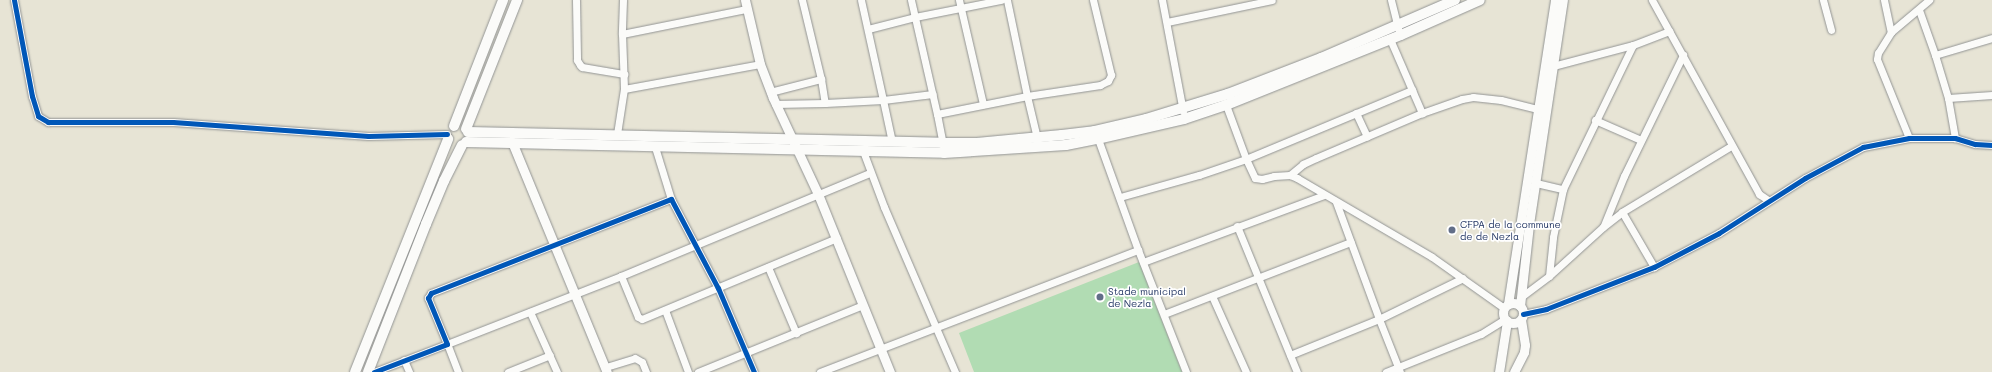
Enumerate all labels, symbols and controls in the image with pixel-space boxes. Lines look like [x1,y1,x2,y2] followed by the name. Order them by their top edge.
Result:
[1460,218,1561,242] place label: CFPA de la commune de de Nezla
[1447,225,1457,235] marker: CFPA de la commune de de Nezla
[1108,285,1186,308] place label: Stade municipal de Nezla
[1095,292,1105,302] marker: Stade municipal de Nezla

